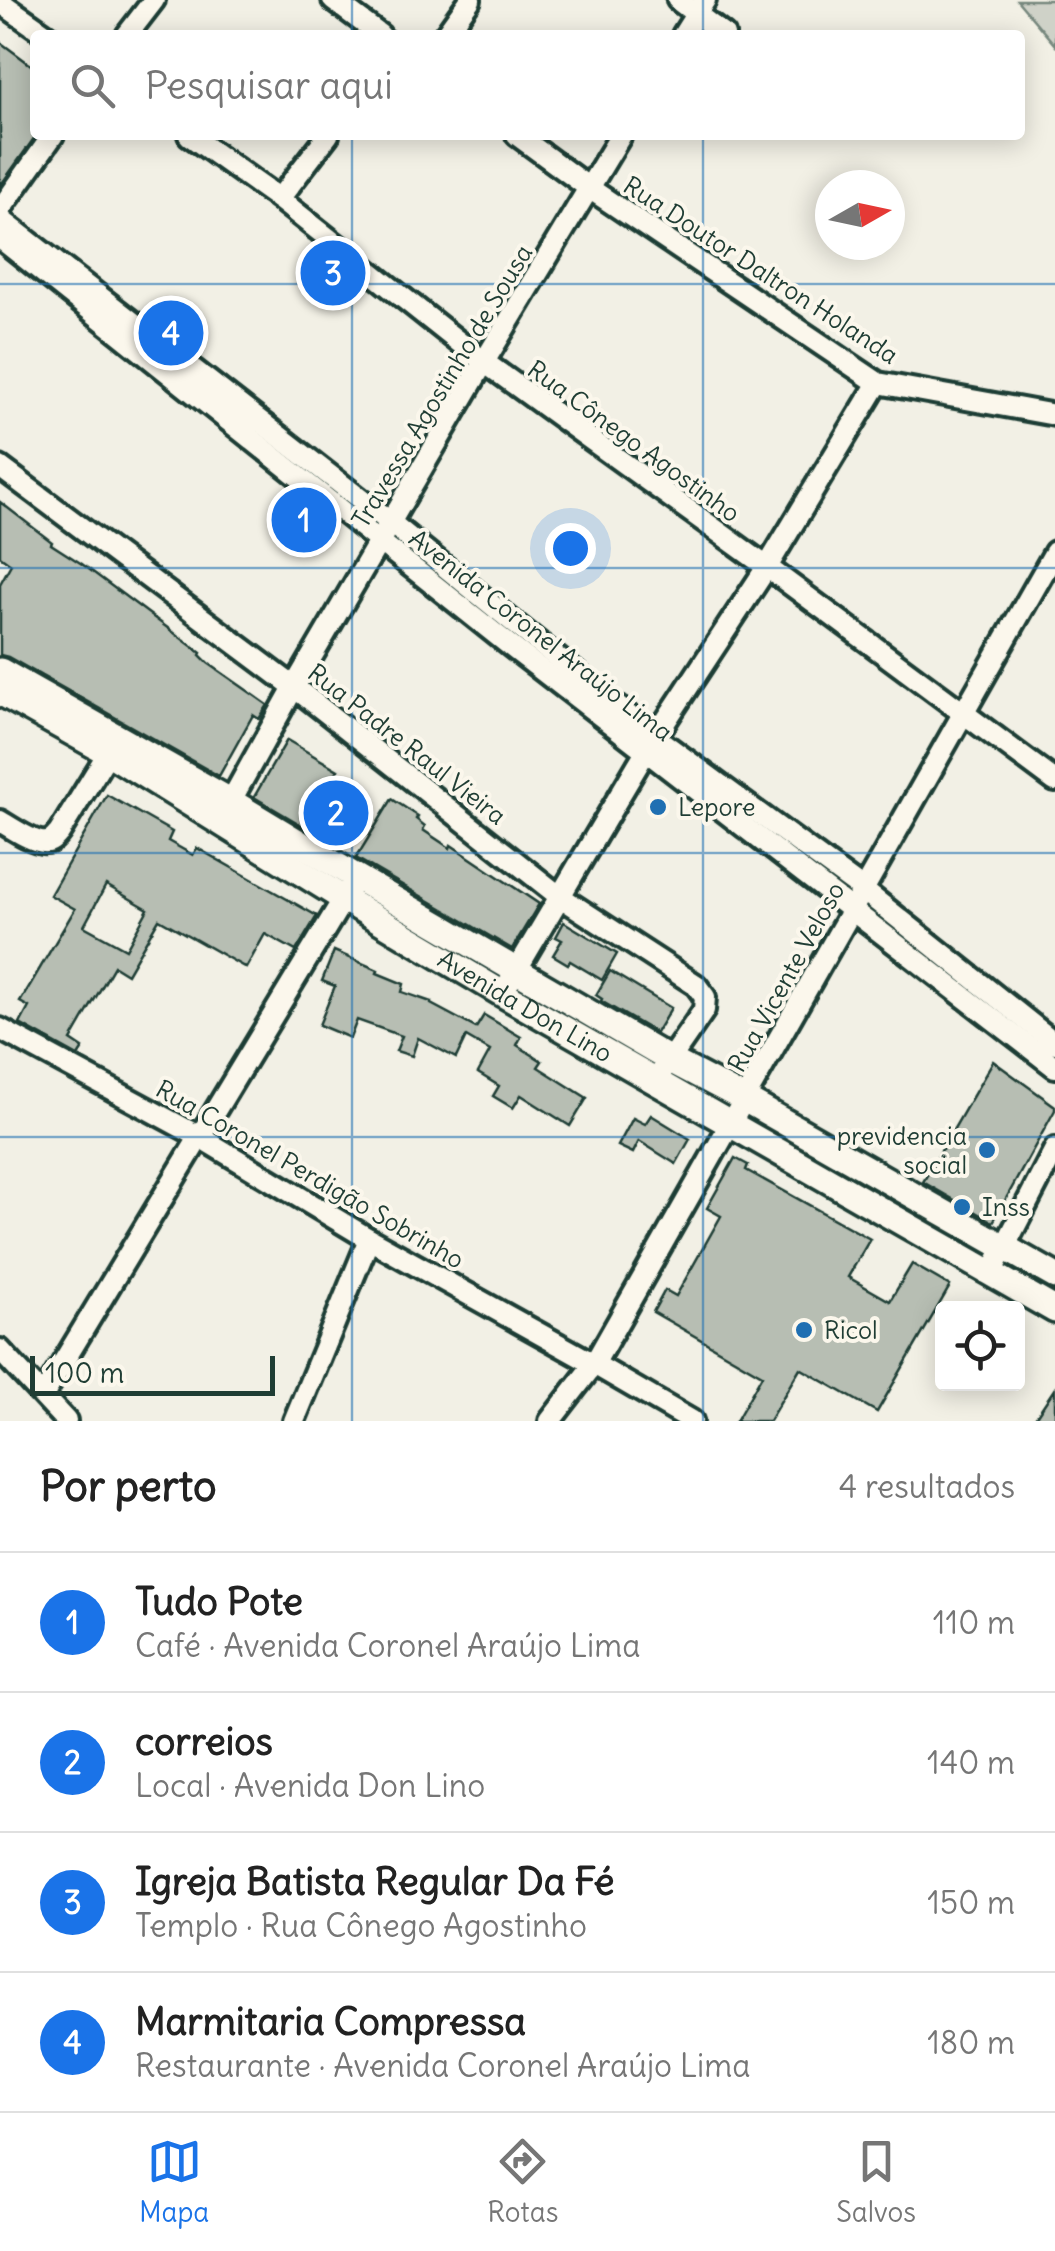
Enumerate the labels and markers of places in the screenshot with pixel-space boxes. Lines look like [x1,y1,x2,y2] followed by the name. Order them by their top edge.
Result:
[300,236,366,310] pin: 3
[138,296,204,370] pin: 4
[272,482,336,558] pin: 1
[304,776,368,850] pin: 2
[678,791,756,823] place label: Lepore
[647,796,669,818] marker: Lepore
[837,1120,967,1181] place label: previdencia social
[976,1139,998,1161] marker: previdencia social
[982,1191,1030,1223] place label: Inss
[951,1196,973,1218] marker: Inss
[824,1314,878,1346] place label: Ricol
[793,1319,815,1341] marker: Ricol

